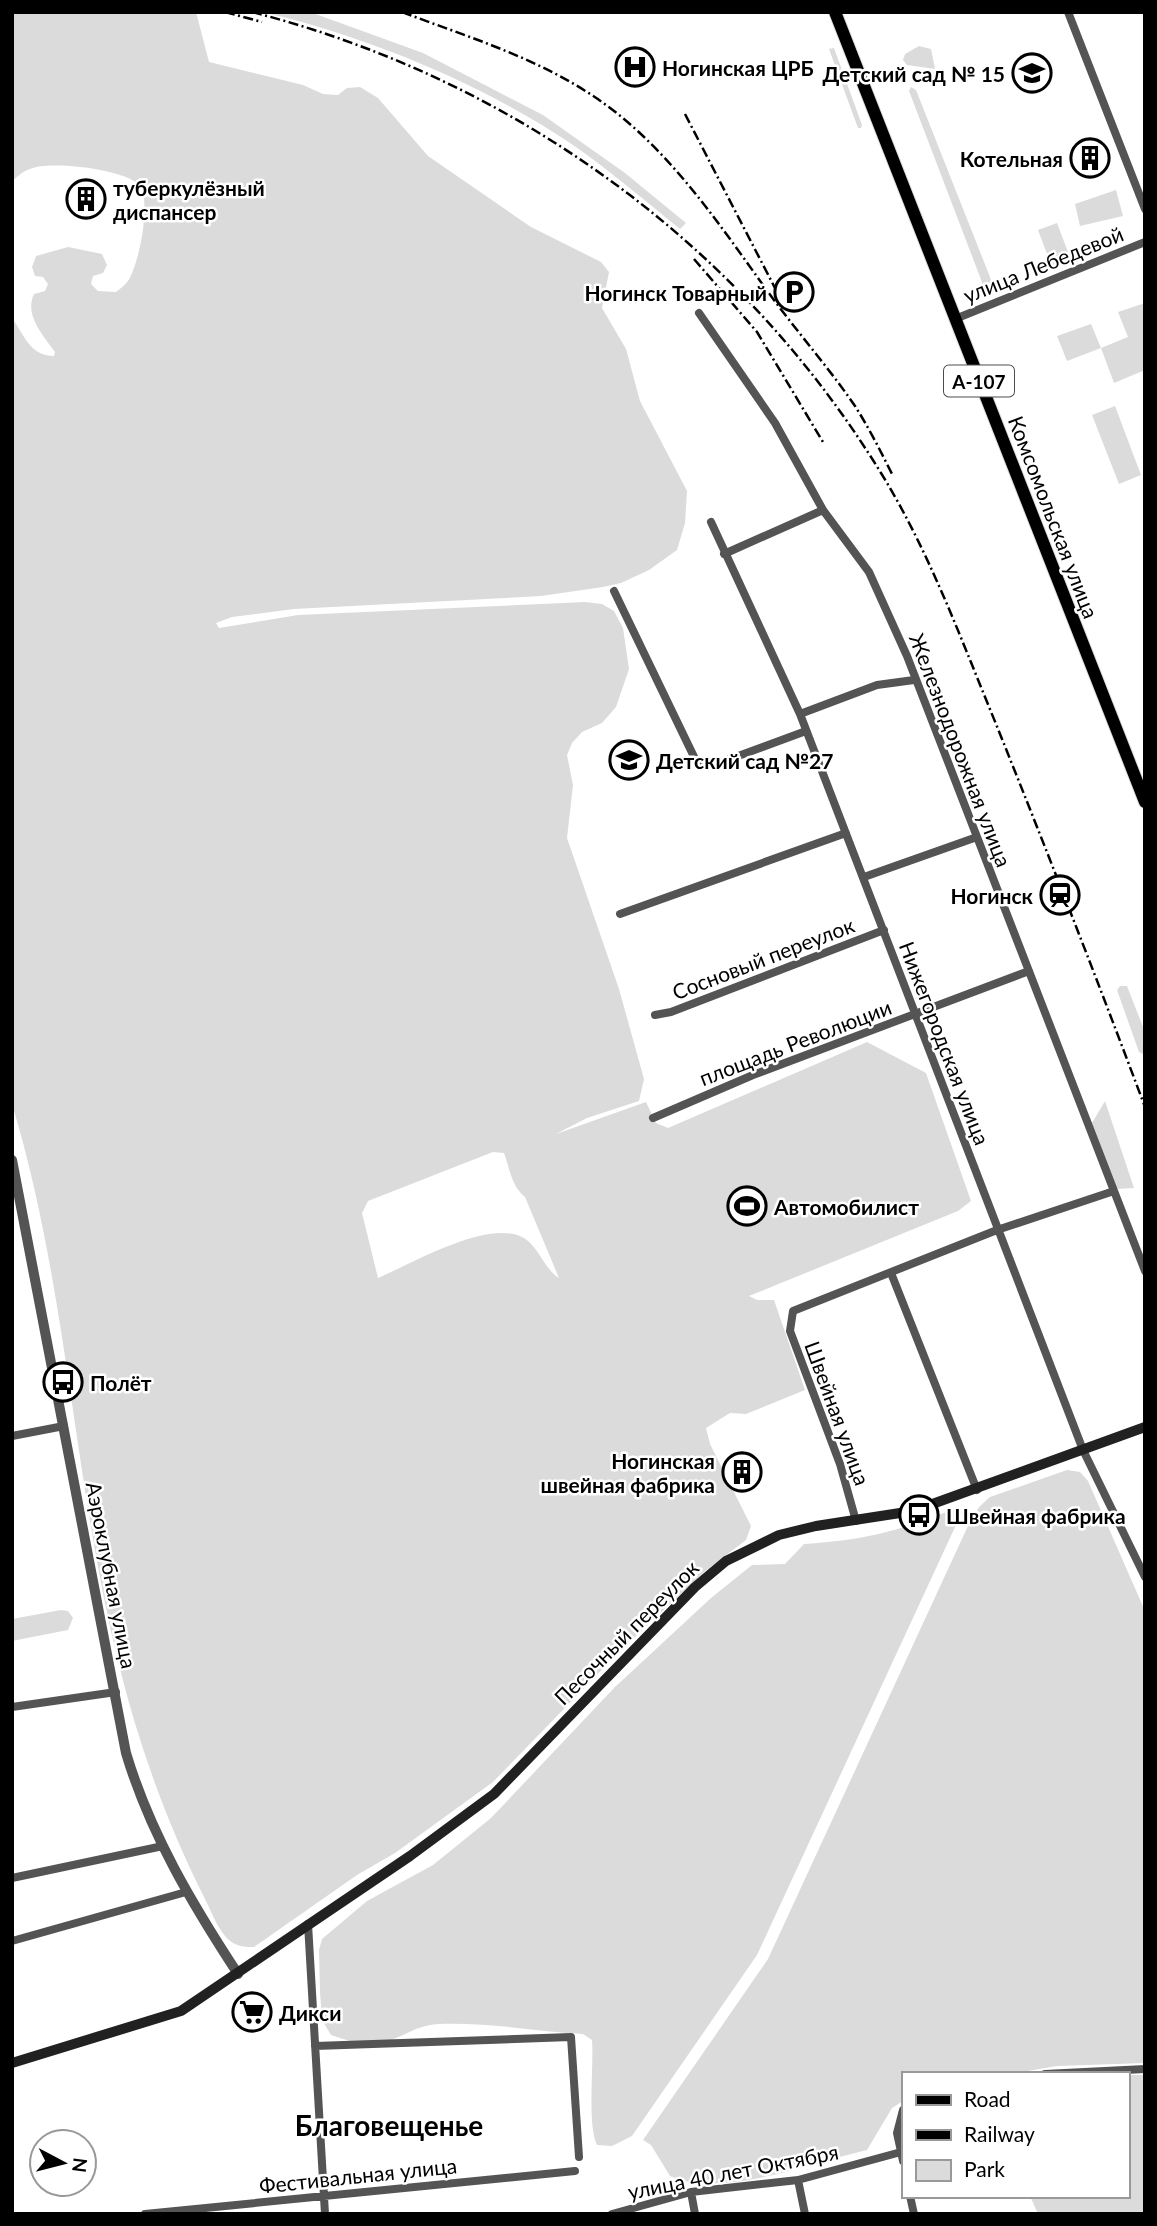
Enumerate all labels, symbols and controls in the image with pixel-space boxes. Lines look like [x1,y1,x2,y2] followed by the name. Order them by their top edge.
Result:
[614,46,656,88] hospital icon: Ногинская ЦРБ
[1011,52,1053,94] school or university icon: Детский сад № 15
[662,55,814,80] place label: Ногинская ЦРБ
[822,61,1005,86] place label: Детский сад № 15
[1069,137,1111,179] building icon: Котельная
[960,146,1063,171] place label: Котельная
[113,175,265,224] place label: туберкулёзный диспансер
[65,178,107,220] building icon: туберкулёзный диспансер
[959,221,1127,307] street label: улица Лебедевой
[773,271,815,313] parking icon: Ногинск Товарный
[584,280,767,305] place label: Ногинск Товарный
[944,366,1014,396] road number: А-107
[1004,412,1104,622] street label: Комсомольская улица
[905,630,1017,870] street label: Железнодорожная улица
[608,739,650,781] school or university icon: Детский сад №27
[656,748,833,773] place label: Детский сад №27
[1039,874,1081,916] station icon: Ногинск
[951,883,1034,908] place label: Ногинск
[668,912,858,1004] street label: Сосновый переулок
[895,938,995,1148] street label: Нижегородская улица
[695,994,895,1090] street label: площадь Революции
[726,1185,768,1227] sports icon: Автомобилист
[773,1194,919,1219] place label: Автомобилист
[800,1338,876,1488] street label: Швейная улица
[42,1361,84,1403] bus stop icon: Полёт
[90,1370,152,1395] place label: Полёт
[541,1448,715,1497] place label: Ногинская швейная фабрика
[721,1451,763,1493] building icon: Ногинская швейная фабрика
[82,1480,142,1670] street label: Аэроклубная улица
[898,1494,940,1536] bus stop icon: Швейная фабрика
[946,1503,1126,1528] place label: Швейная фабрика
[549,1555,703,1709] street label: Песочный переулок
[231,1991,273,2033] supermarket icon: Дикси
[279,2000,341,2025] place label: Дикси
[902,2072,1129,2198] legend
[964,2086,1011,2111] text: Road
[295,2108,483,2142] district label: Благовещенье
[964,2121,1035,2146] text: Railway
[28,2128,98,2198] north arrow
[626,2138,840,2204] street label: улица 40 лет Октября
[258,2152,458,2198] street label: Фестивальная улица
[68,2156,93,2174] text: N
[964,2156,1005,2181] text: Park

